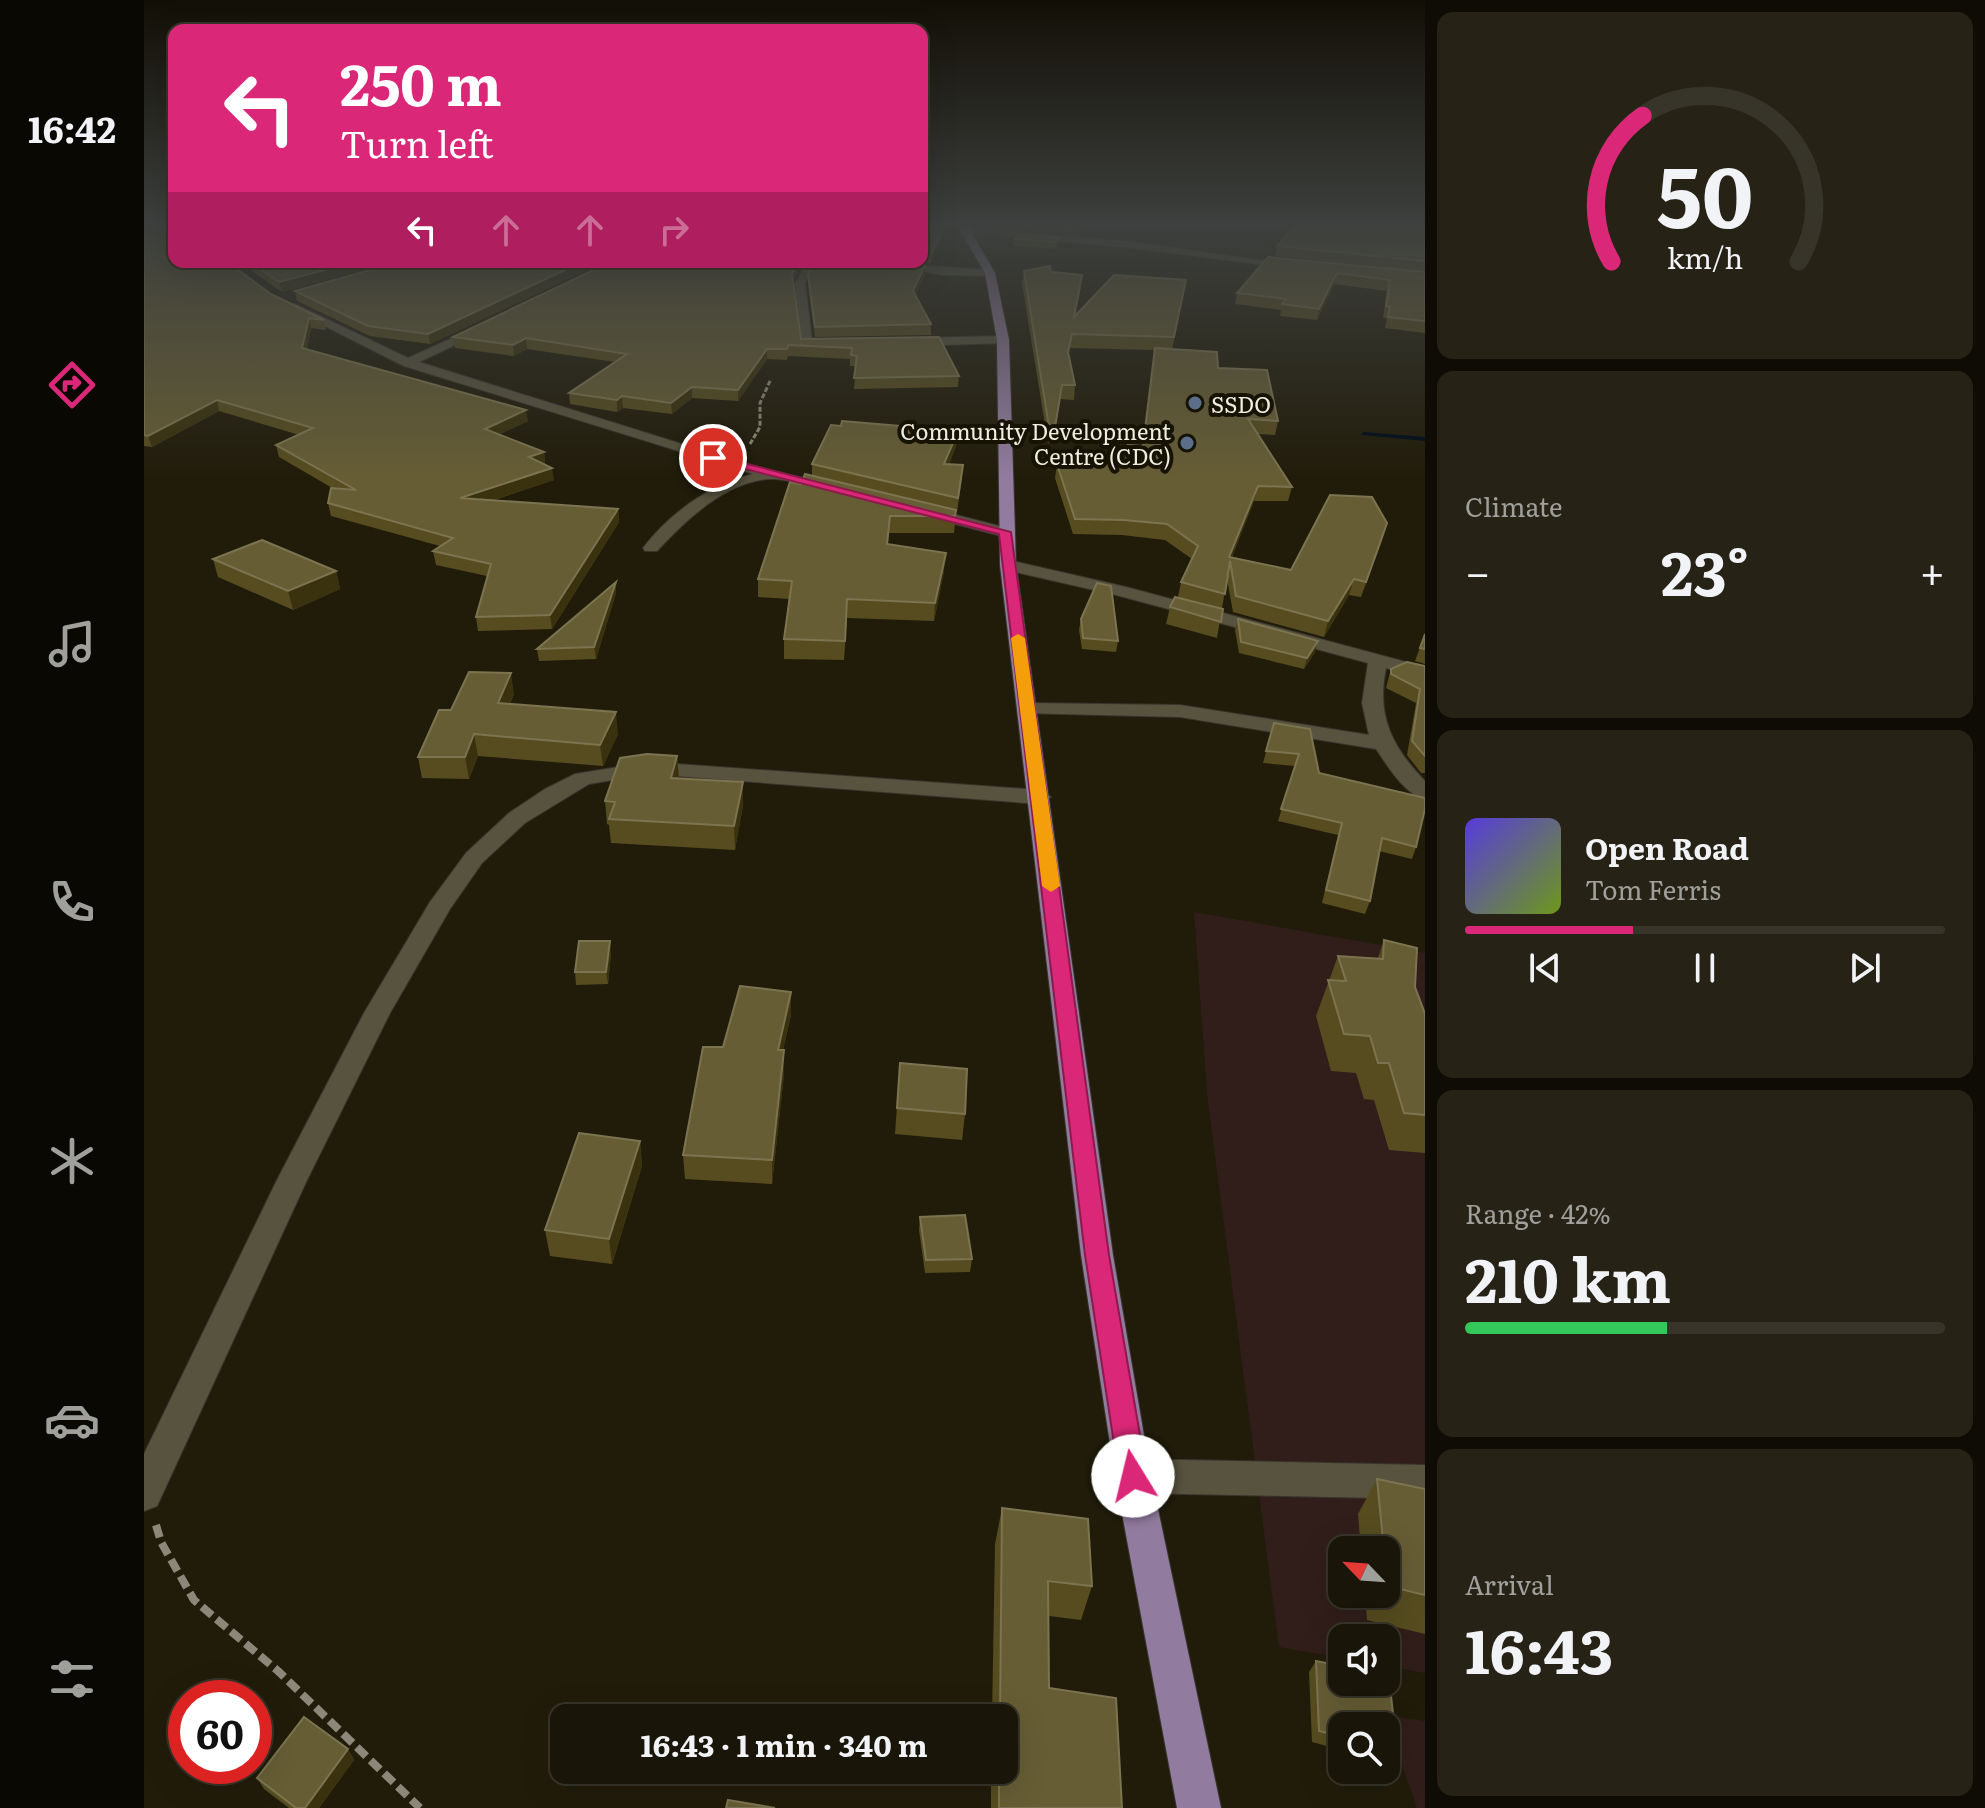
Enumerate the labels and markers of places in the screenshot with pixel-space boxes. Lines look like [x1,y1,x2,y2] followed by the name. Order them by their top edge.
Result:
[1211,387,1271,420] place label: SSDO
[1186,394,1204,412] marker: SSDO
[900,414,1171,472] place label: Community Development Centre (CDC)
[679,424,747,492] pin
[1178,434,1196,452] marker: Community Development Centre (CDC)

